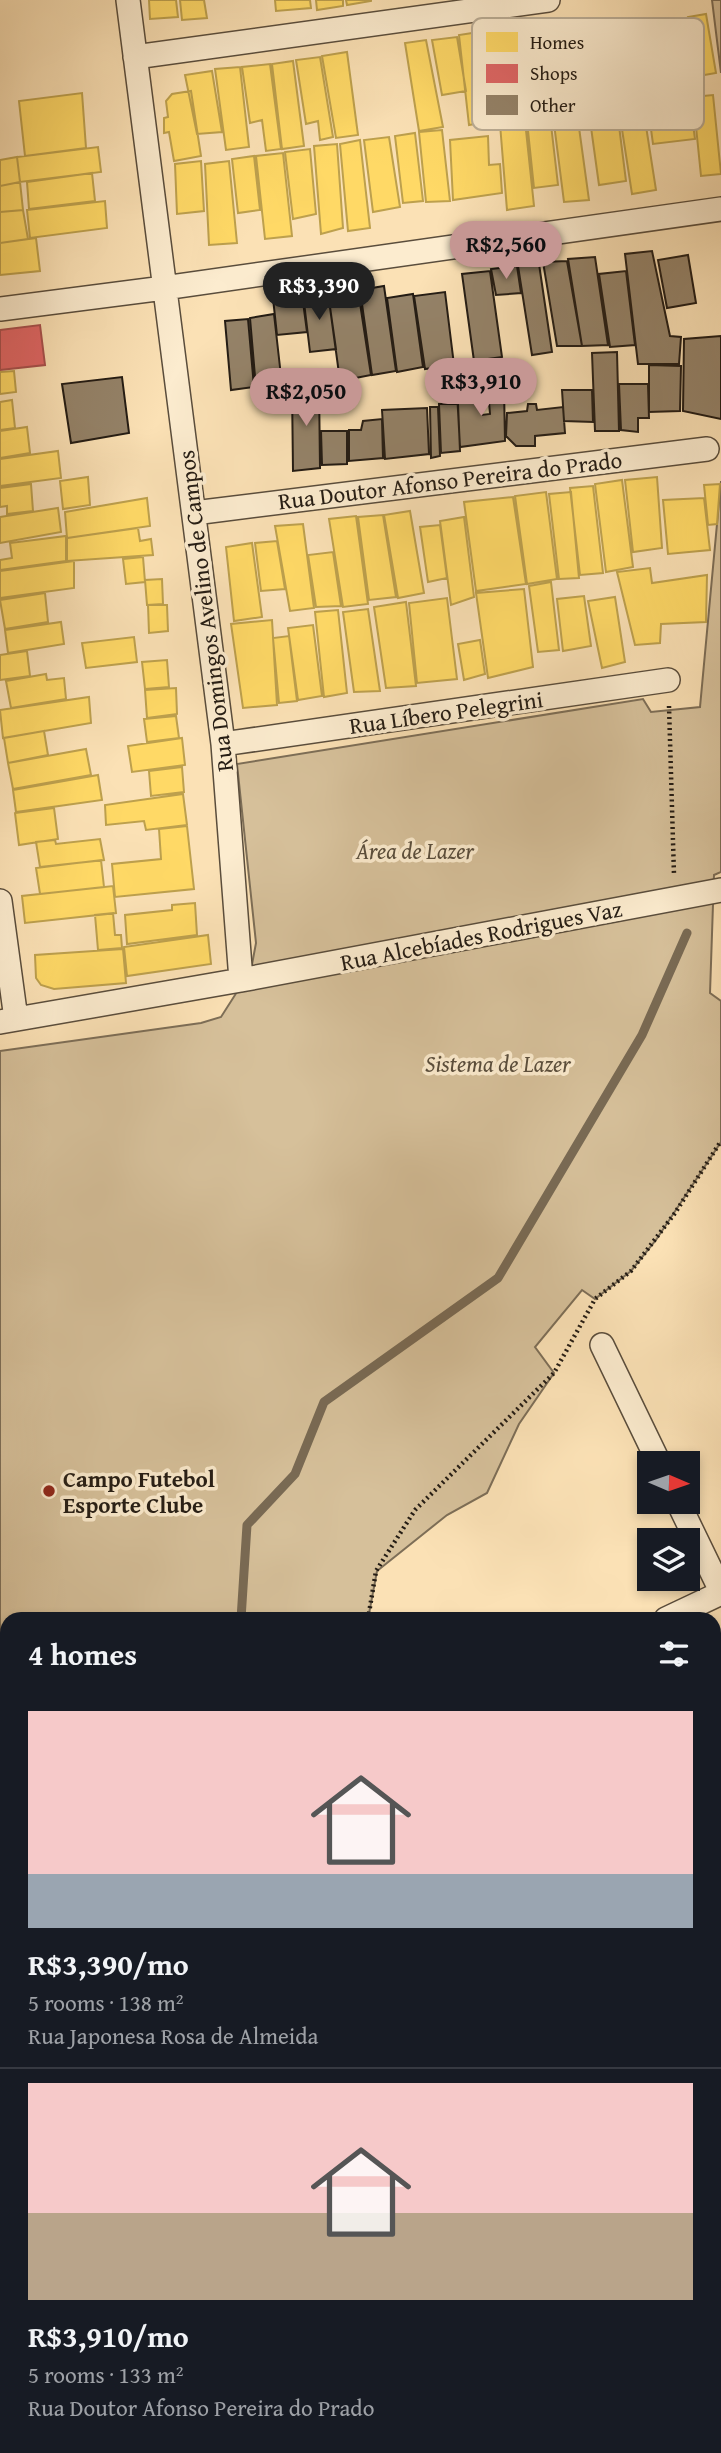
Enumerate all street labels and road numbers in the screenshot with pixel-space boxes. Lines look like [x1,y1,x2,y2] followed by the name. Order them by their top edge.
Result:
[276,443,624,517] street label: Rua Doutor Afonso Pereira do Prado
[169,448,241,774] street label: Rua Domingos Avelino de Campos
[347,682,545,742] street label: Rua Líbero Pelegrini
[337,891,625,979] street label: Rua Alcebíades Rodrigues Vaz

